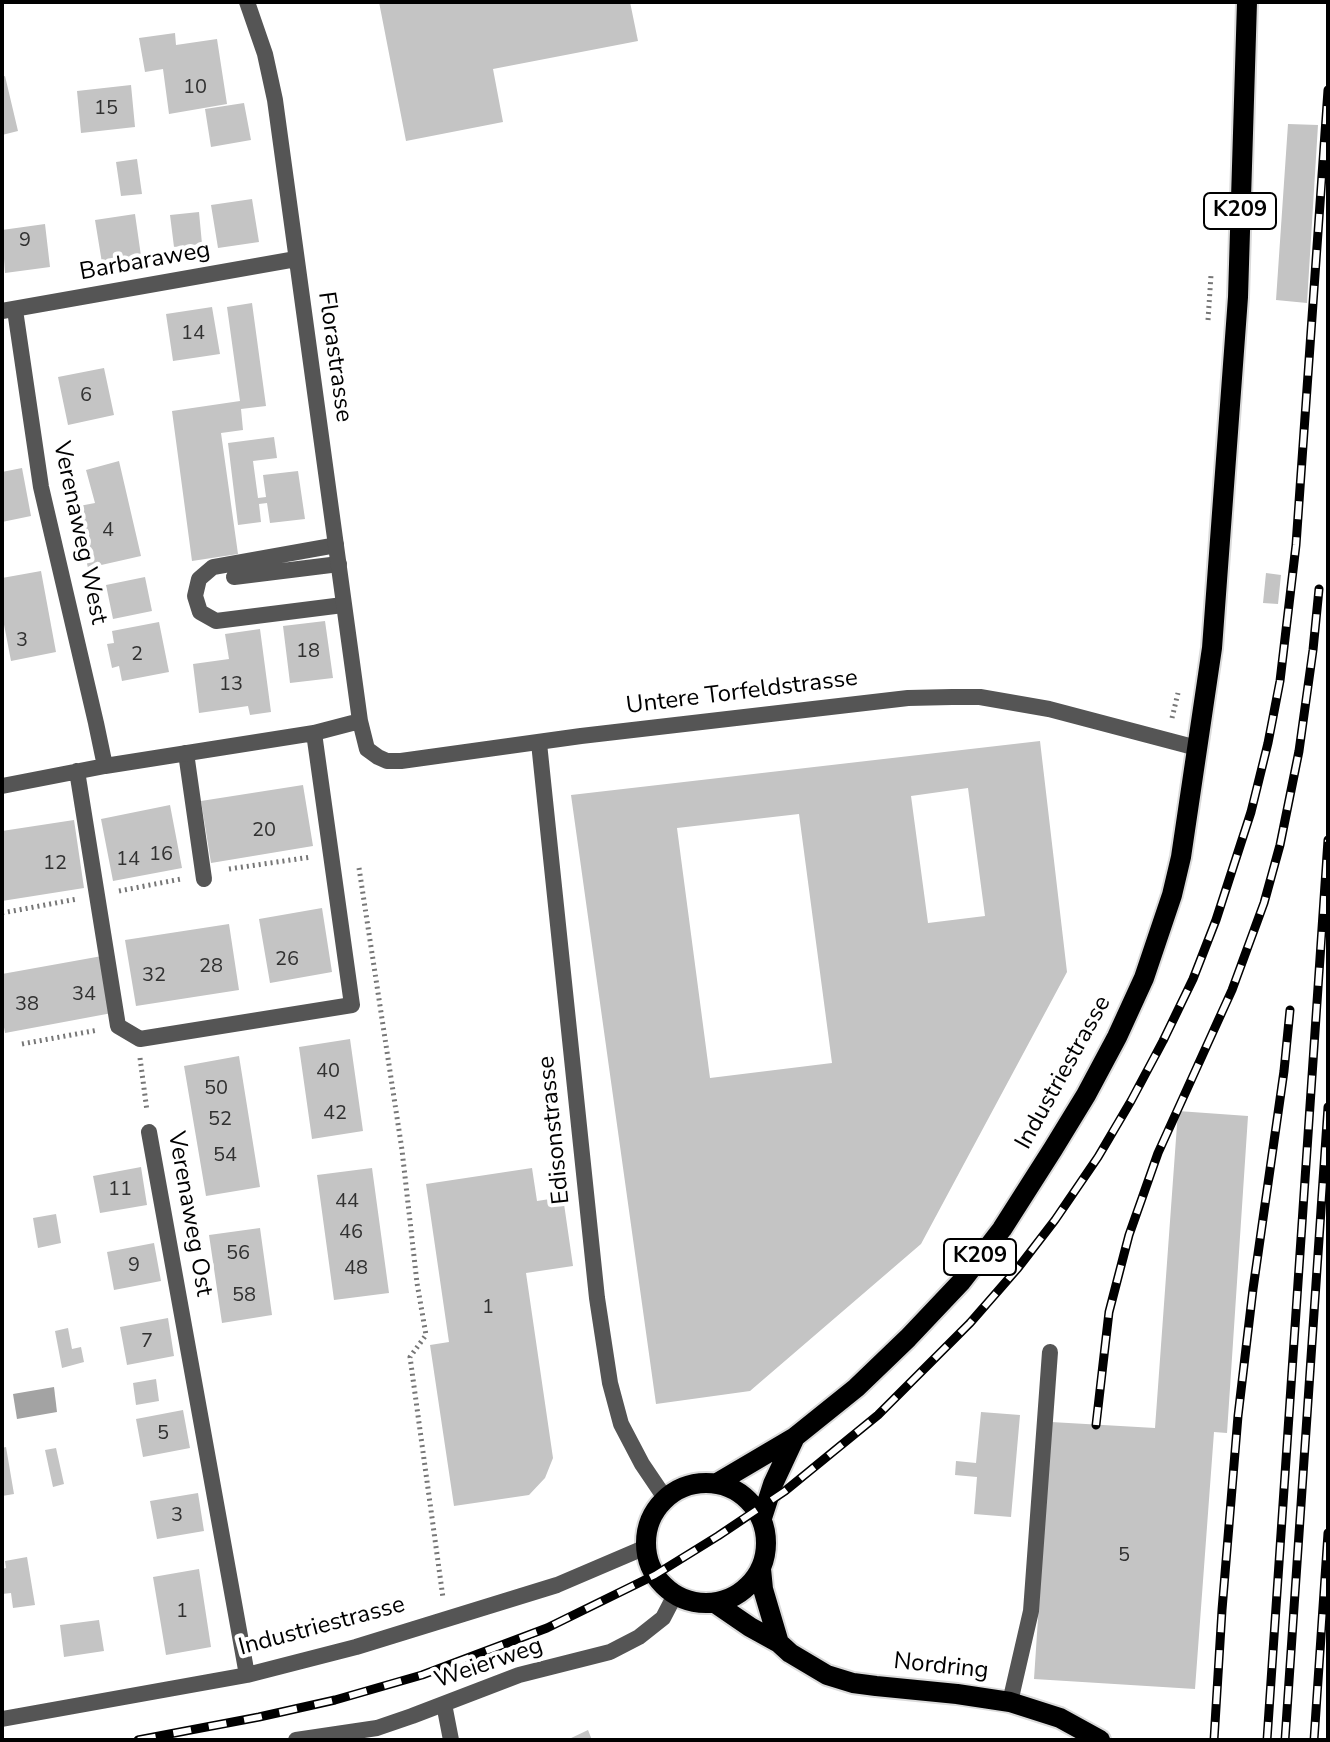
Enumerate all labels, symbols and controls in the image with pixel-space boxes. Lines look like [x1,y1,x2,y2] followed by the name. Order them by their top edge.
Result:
[183,76,207,100] house number: 10
[94,97,118,121] house number: 15
[1204,193,1276,229] road number: K209
[19,229,31,253] house number: 9
[77,236,213,288] street label: Barbaraweg
[311,290,357,424] street label: Florastrasse
[181,322,205,346] house number: 14
[80,384,92,408] house number: 6
[46,439,112,627] street label: Verenaweg West
[102,519,114,543] house number: 4
[16,629,28,653] house number: 3
[296,640,320,664] house number: 18
[131,643,143,667] house number: 2
[625,665,859,721] street label: Untere Torfeldstrasse
[219,673,243,697] house number: 13
[252,819,276,843] house number: 20
[149,843,173,867] house number: 16
[116,848,140,872] house number: 14
[43,852,67,876] house number: 12
[275,948,299,972] house number: 26
[199,955,223,979] house number: 28
[142,964,166,988] house number: 32
[72,983,96,1007] house number: 34
[1010,991,1118,1155] street label: Industriestrasse
[15,993,39,1017] house number: 38
[533,1054,577,1206] street label: Edisonstrasse
[316,1060,340,1084] house number: 40
[204,1077,228,1101] house number: 50
[323,1102,347,1126] house number: 42
[208,1108,232,1132] house number: 52
[160,1129,218,1299] street label: Verenaweg Ost
[213,1144,237,1168] house number: 54
[108,1178,132,1202] house number: 11
[335,1190,359,1214] house number: 44
[339,1221,363,1245] house number: 46
[944,1239,1016,1275] road number: K209
[226,1242,250,1266] house number: 56
[128,1254,140,1278] house number: 9
[344,1257,368,1281] house number: 48
[232,1284,256,1308] house number: 58
[482,1296,494,1320] house number: 1
[141,1330,153,1354] house number: 7
[157,1422,169,1446] house number: 5
[171,1504,183,1528] house number: 3
[1118,1544,1130,1568] house number: 5
[236,1591,408,1663] street label: Industriestrasse
[176,1600,188,1624] house number: 1
[431,1632,547,1696] street label: Weierweg
[892,1648,990,1686] street label: Nordring

